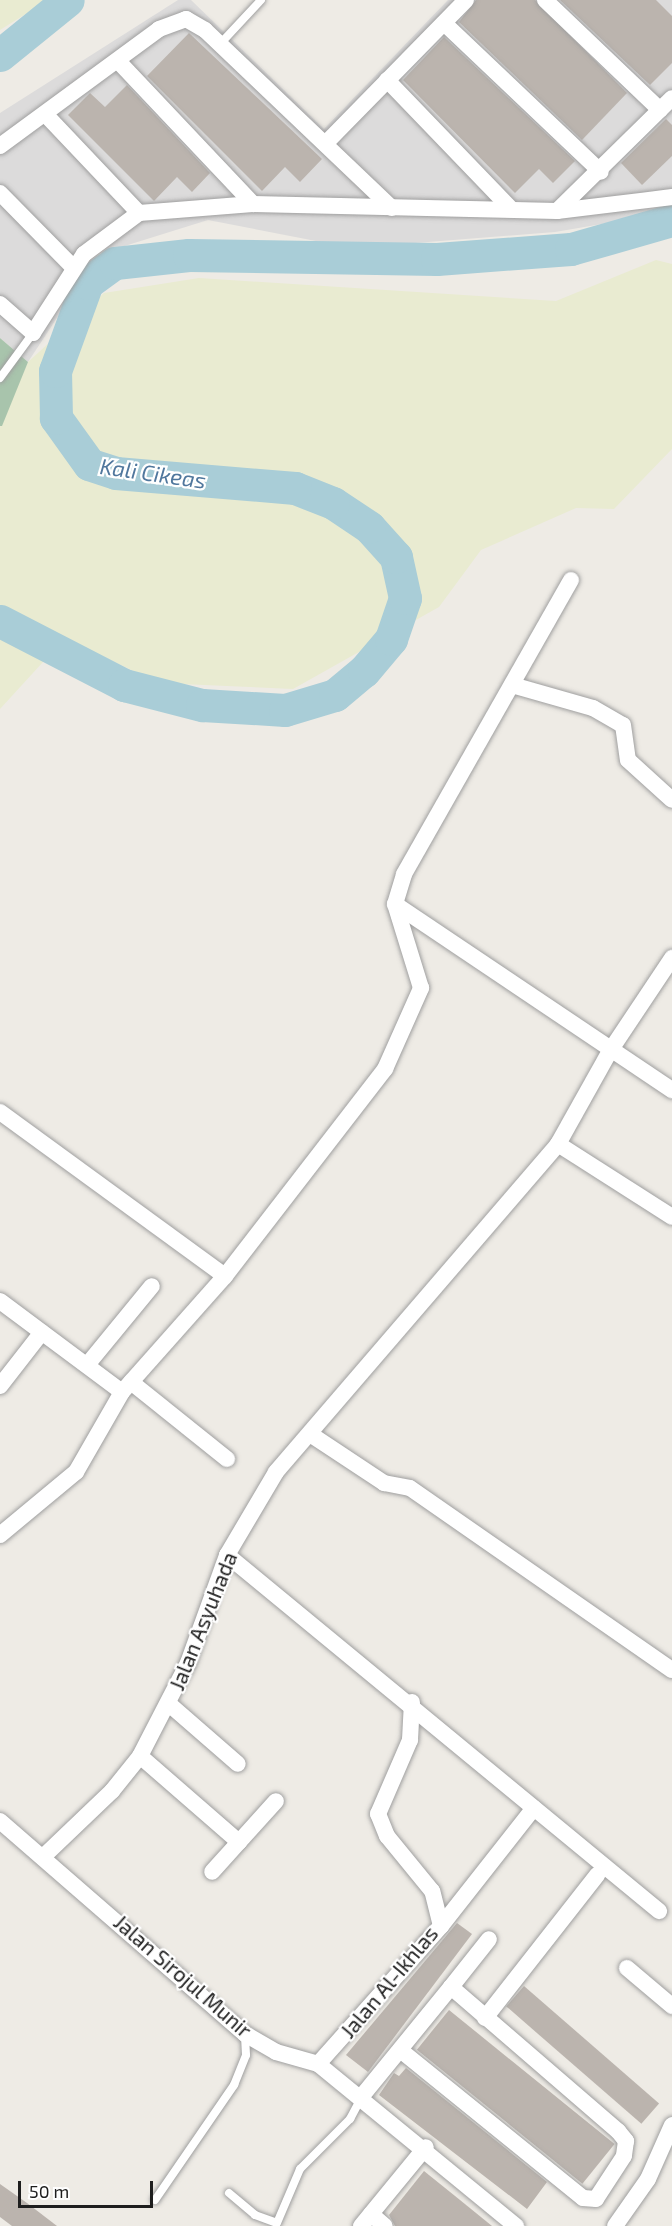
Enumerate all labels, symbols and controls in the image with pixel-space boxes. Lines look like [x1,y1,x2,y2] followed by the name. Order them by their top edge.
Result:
[98,452,208,494] water label: Kali Cikeas
[164,1548,242,1694] street label: Jalan Asyuhada
[109,1909,257,2043] street label: Jalan Sirojul Munir
[335,1921,443,2043] street label: Jalan Al-Ikhlas
[21,2169,156,2207] scale bar
[29,2180,69,2202] text: 50 m

